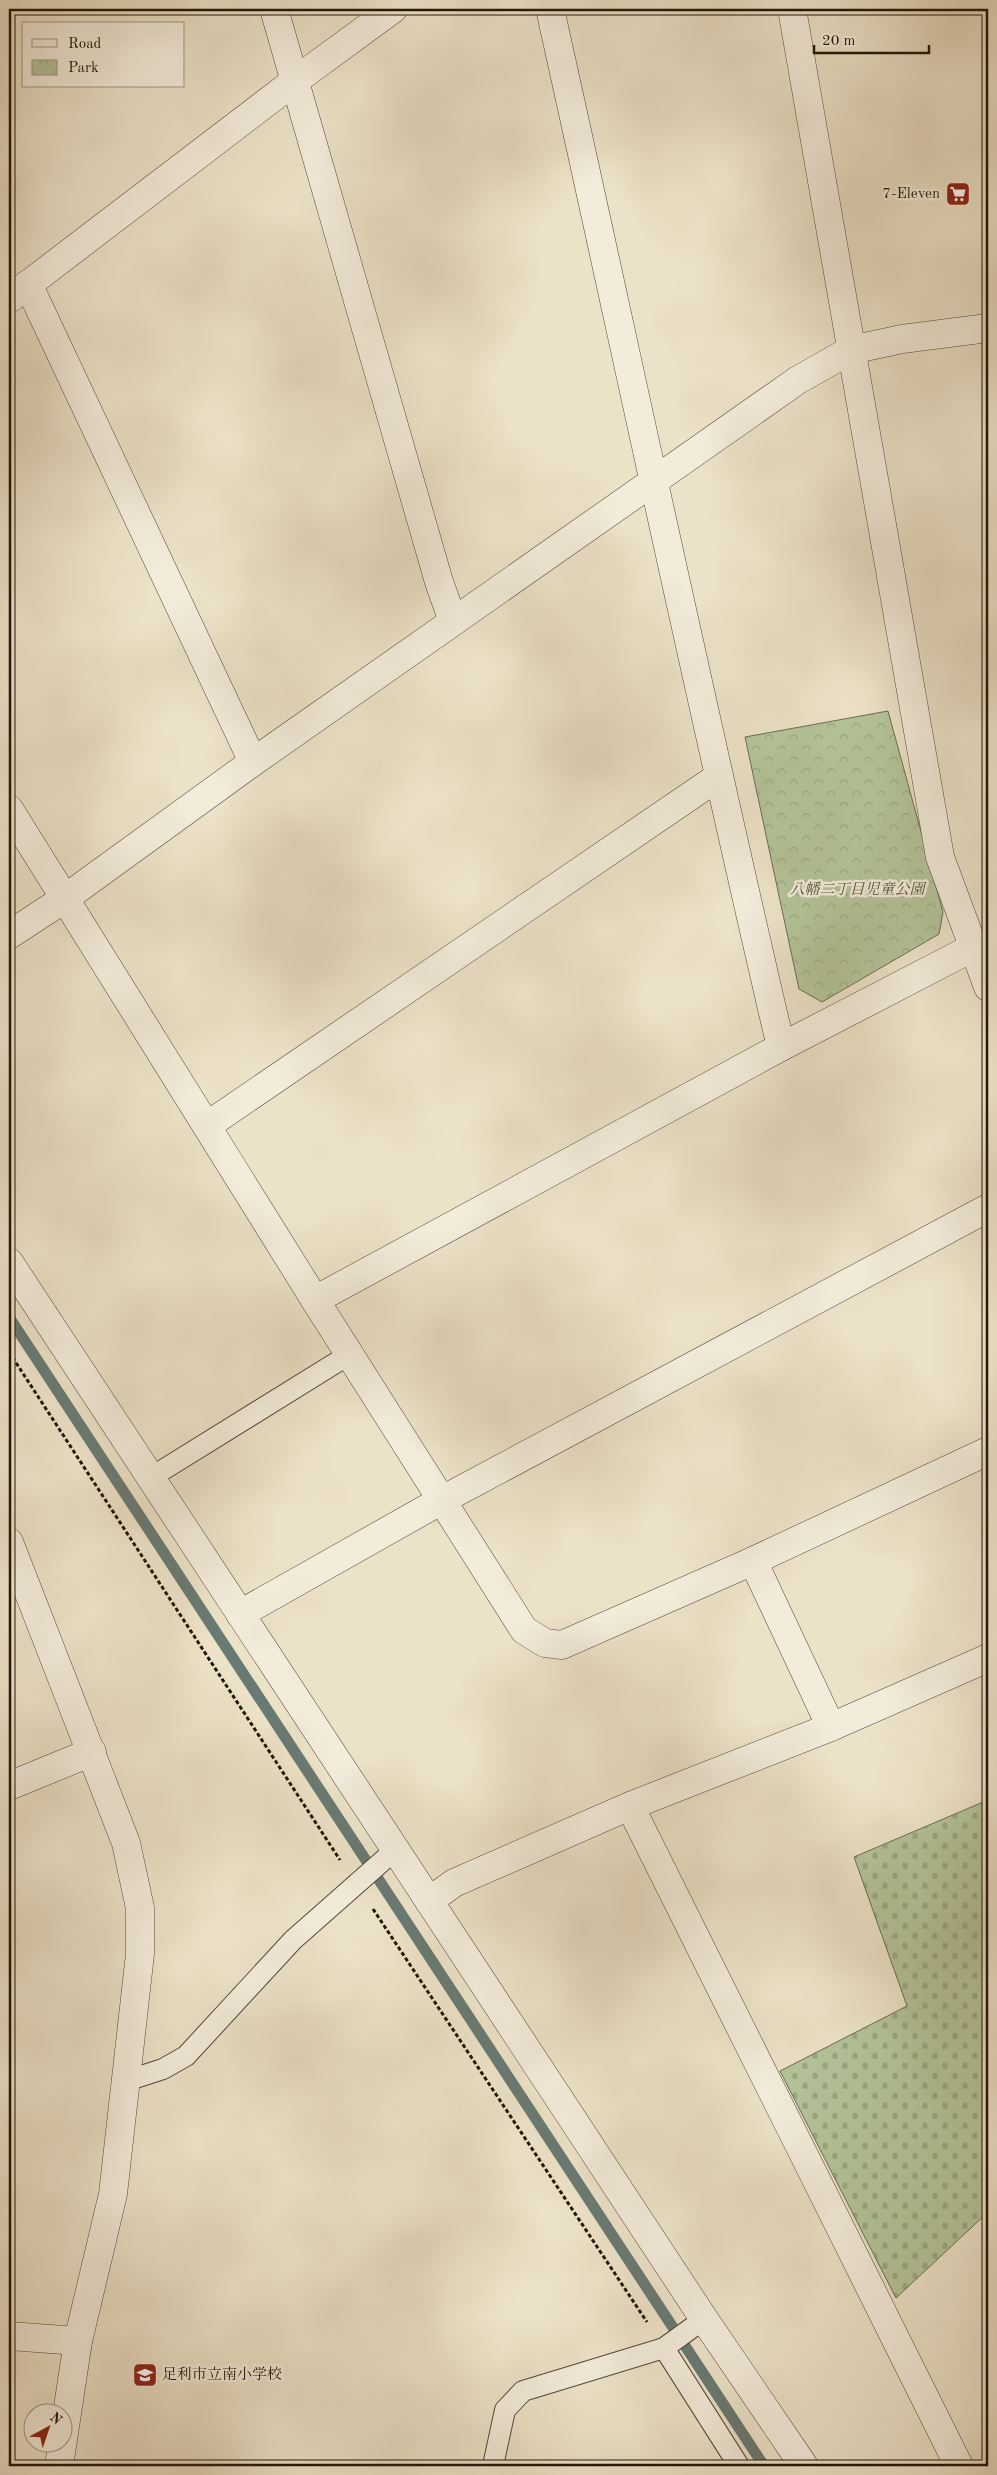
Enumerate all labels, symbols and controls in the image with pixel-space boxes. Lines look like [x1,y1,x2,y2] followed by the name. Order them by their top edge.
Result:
[22,22,185,88] legend
[814,22,930,54] scale bar
[822,34,856,49] text: 20 m
[68,37,102,52] text: Road
[68,61,99,76] text: Park
[945,181,971,207] supermarket icon: 7-Eleven
[882,187,940,202] place label: 7-Eleven
[789,881,927,898] park label: 八幡二丁目児童公園
[132,2362,158,2388] school or university icon: 足利市立南小学校
[162,2366,282,2383] place label: 足利市立南小学校
[22,2402,72,2452] north arrow
[47,2410,65,2428] text: N

